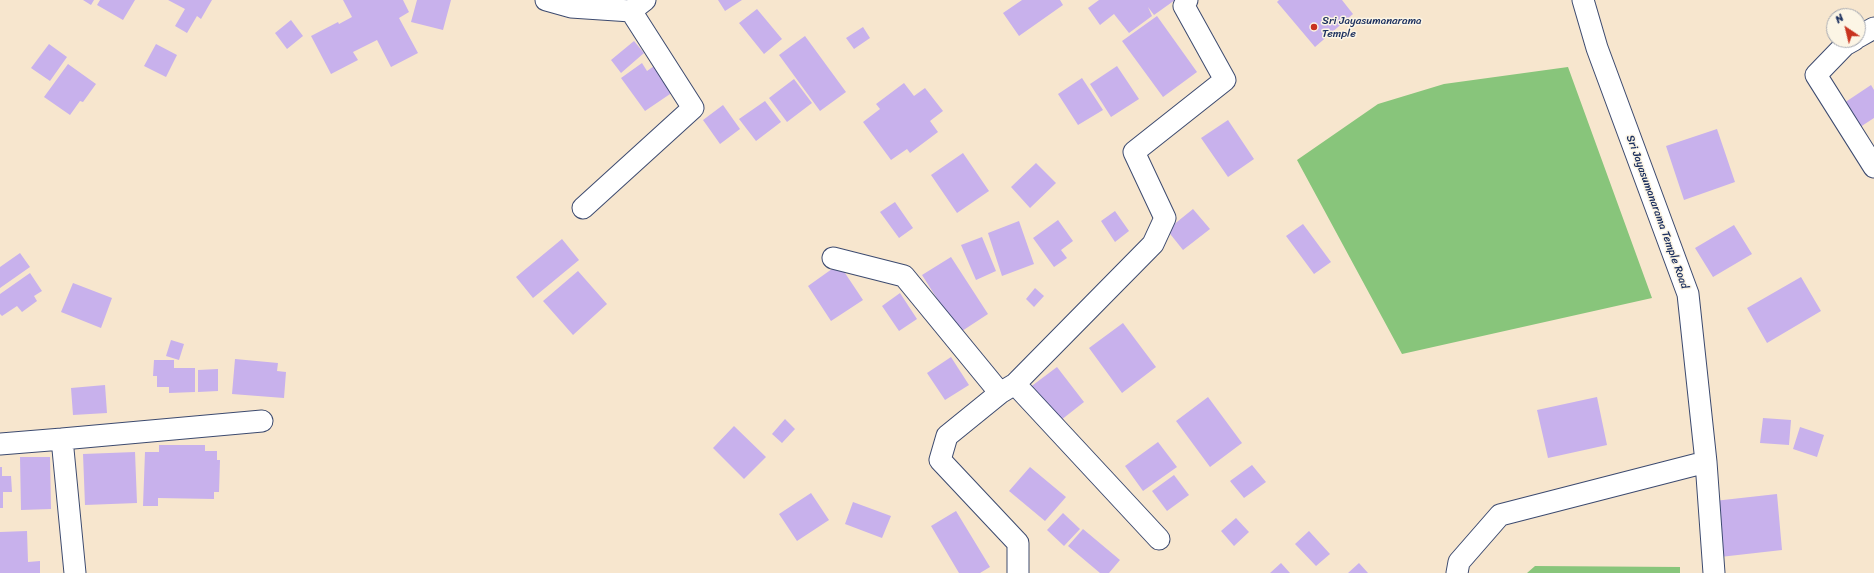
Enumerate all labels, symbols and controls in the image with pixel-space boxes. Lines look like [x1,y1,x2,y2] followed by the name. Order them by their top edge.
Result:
[1826,8,1866,48] north arrow
[1831,9,1848,29] text: N
[1322,14,1422,40] place label: Sri Jayasumanarama Temple
[1309,22,1319,32] marker: Sri Jayasumanarama Temple
[1623,133,1691,291] street label: Sri Jayasumanarama Temple Road

